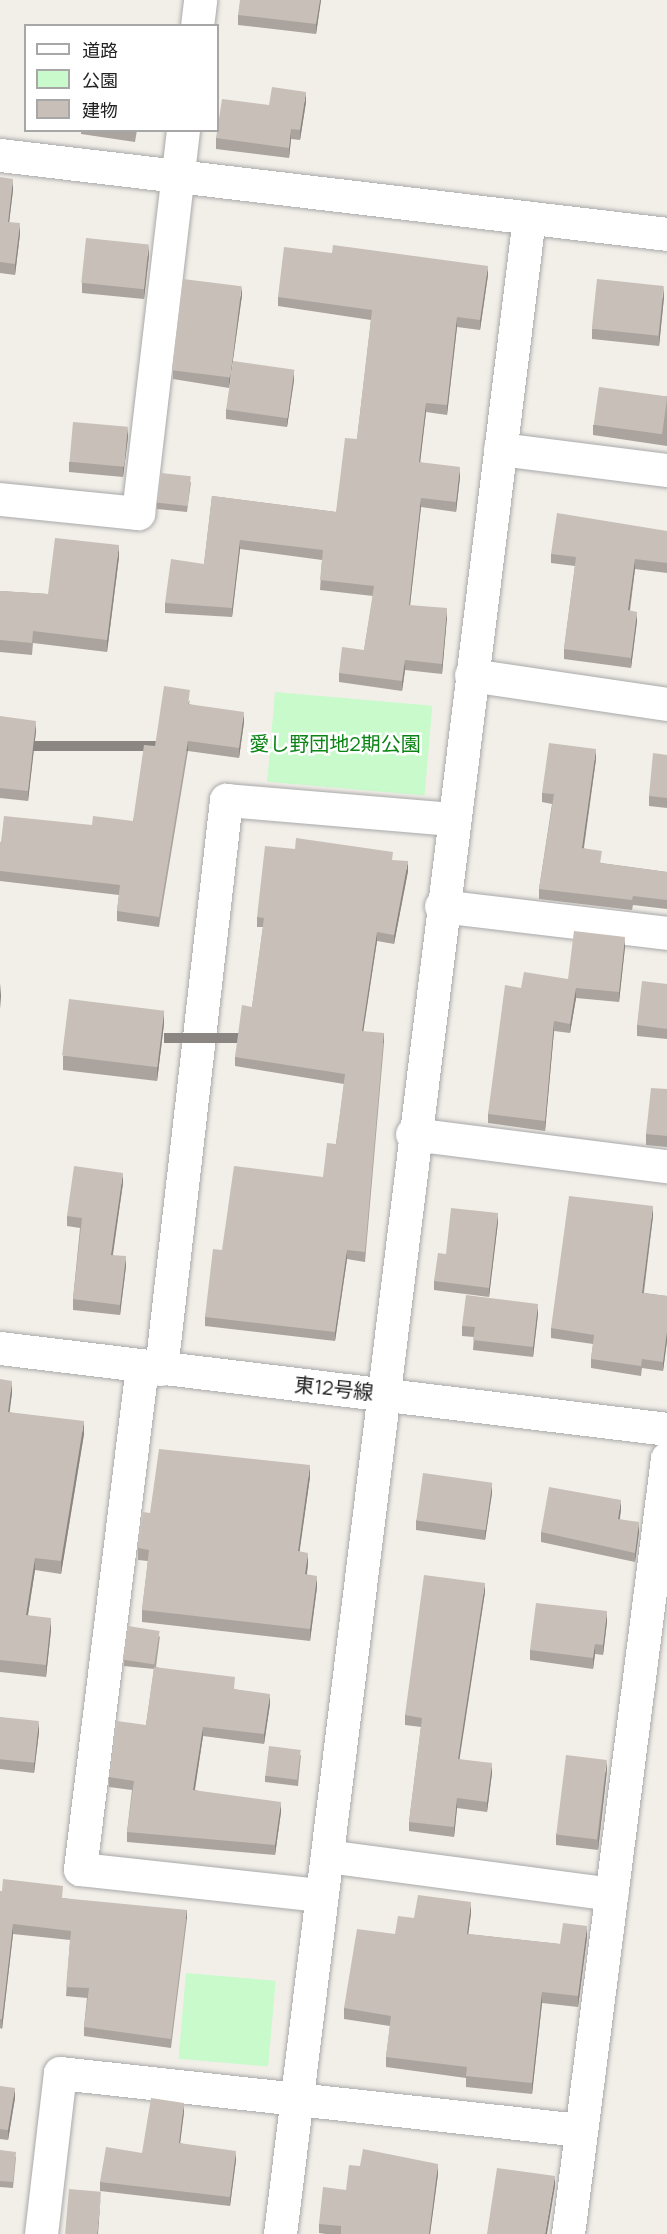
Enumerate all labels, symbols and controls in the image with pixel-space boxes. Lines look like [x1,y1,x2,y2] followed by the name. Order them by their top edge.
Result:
[24,24,219,132] legend
[82,38,118,62] text: 道路
[82,68,118,92] text: 公園
[82,98,118,122] text: 建物
[249,731,421,755] park label: 愛し野団地2期公園
[293,1372,375,1404] street label: 東12号線

